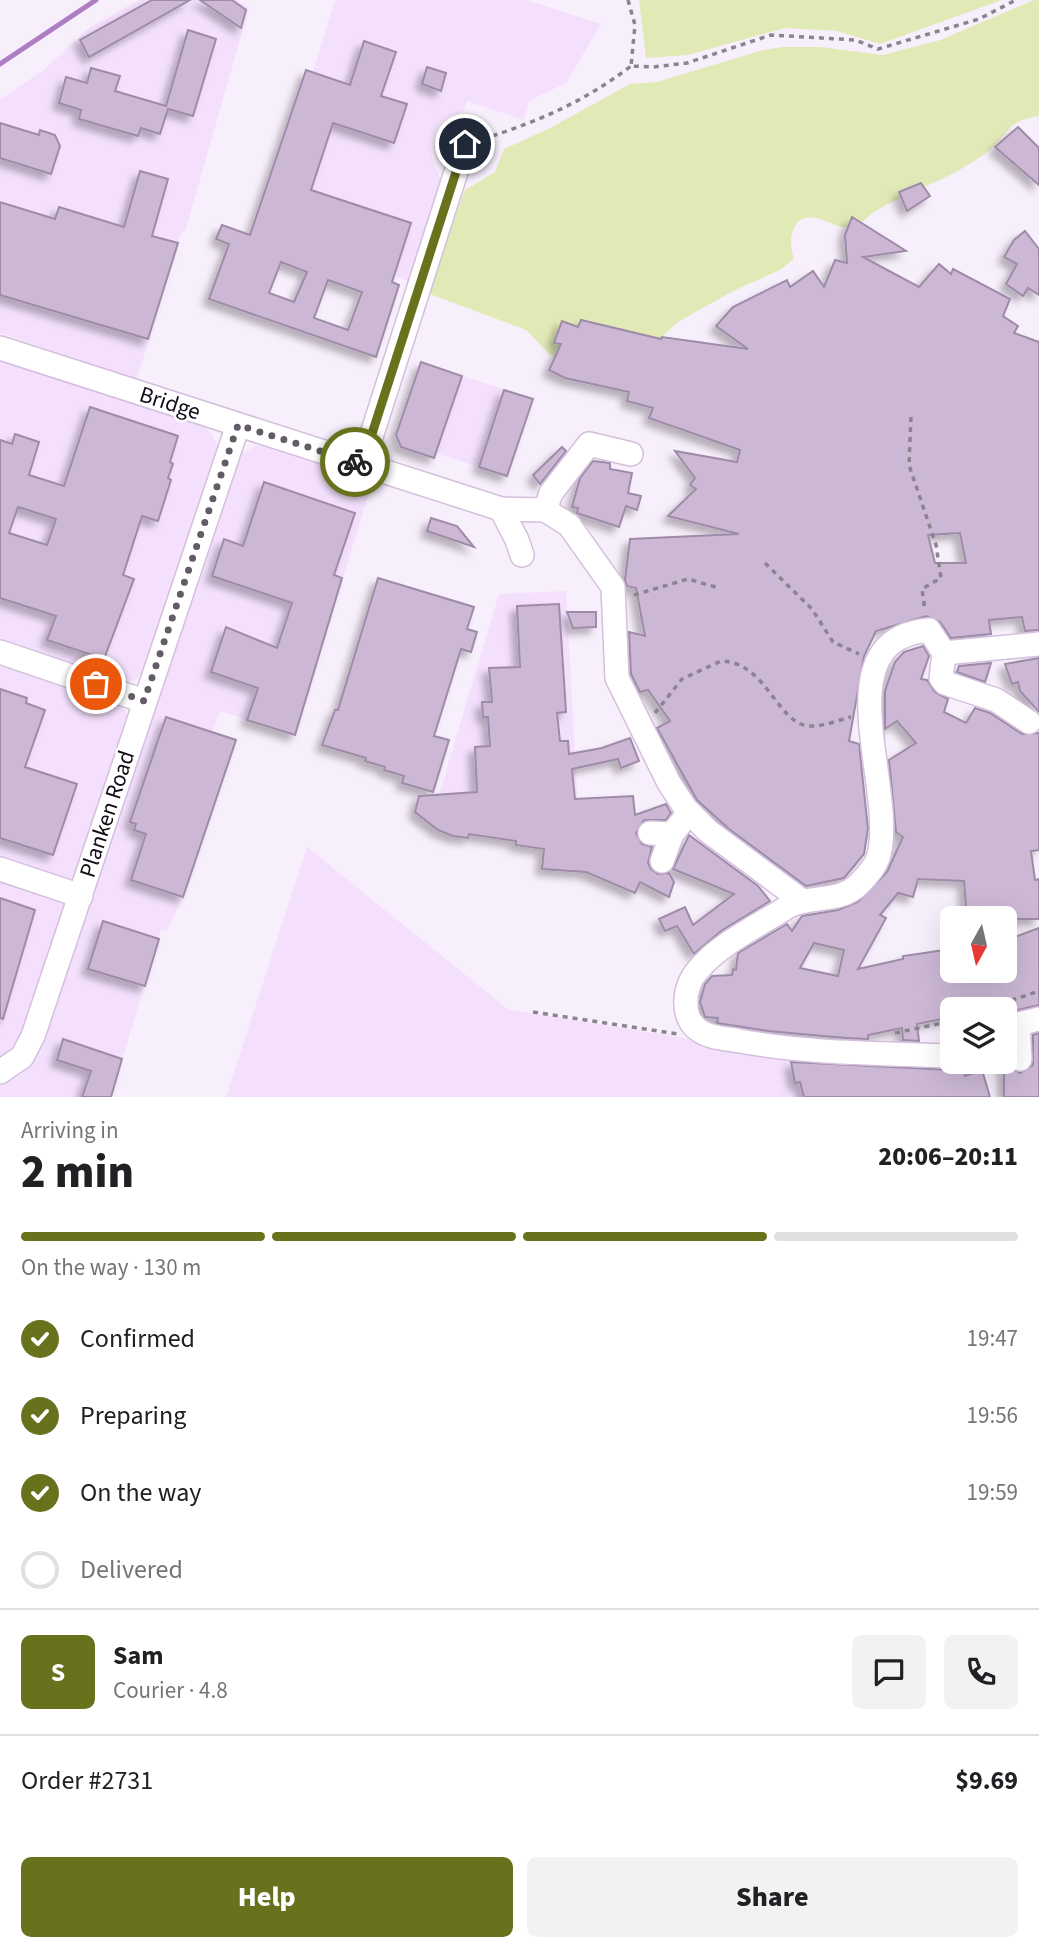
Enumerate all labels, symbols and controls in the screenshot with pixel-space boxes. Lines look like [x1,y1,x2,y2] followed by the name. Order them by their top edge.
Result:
[435,114,495,174] pin
[446,125,484,163] icon: home
[135,378,205,428] street label: Bridge
[320,427,390,497] courier
[336,443,374,481] icon: bike
[66,654,126,714] pin
[77,665,115,703] icon: bag
[71,746,143,882] street label: Planken Road
[940,906,1017,984] north arrow
[940,906,1017,1074] map controls
[940,997,1017,1074] button: layers
[21,1114,119,1147] text: Arriving in
[878,1138,1018,1175] text: 20:06–20:11
[21,1140,134,1205] text: 2 min
[21,1251,201,1284] text: On the way · 130 m
[21,1320,59,1358] icon: check
[80,1320,195,1357] text: Confirmed
[967,1322,1018,1355] text: 19:47
[21,1397,59,1435] icon: check
[80,1397,186,1434] text: Preparing
[967,1399,1018,1432] text: 19:56
[21,1474,59,1512] icon: check
[80,1474,201,1511] text: On the way
[967,1476,1018,1509] text: 19:59
[80,1551,183,1588] text: Delivered
[852,1635,926,1709] button: chat
[944,1635,1018,1709] button: phone
[113,1637,163,1674] text: Sam
[51,1654,65,1691] text: S
[113,1674,228,1707] text: Courier · 4.8
[21,1762,153,1799] text: Order #2731
[955,1762,1018,1799] text: $9.69
[21,1857,513,1937] button: Help
[527,1857,1018,1937] button: Share

